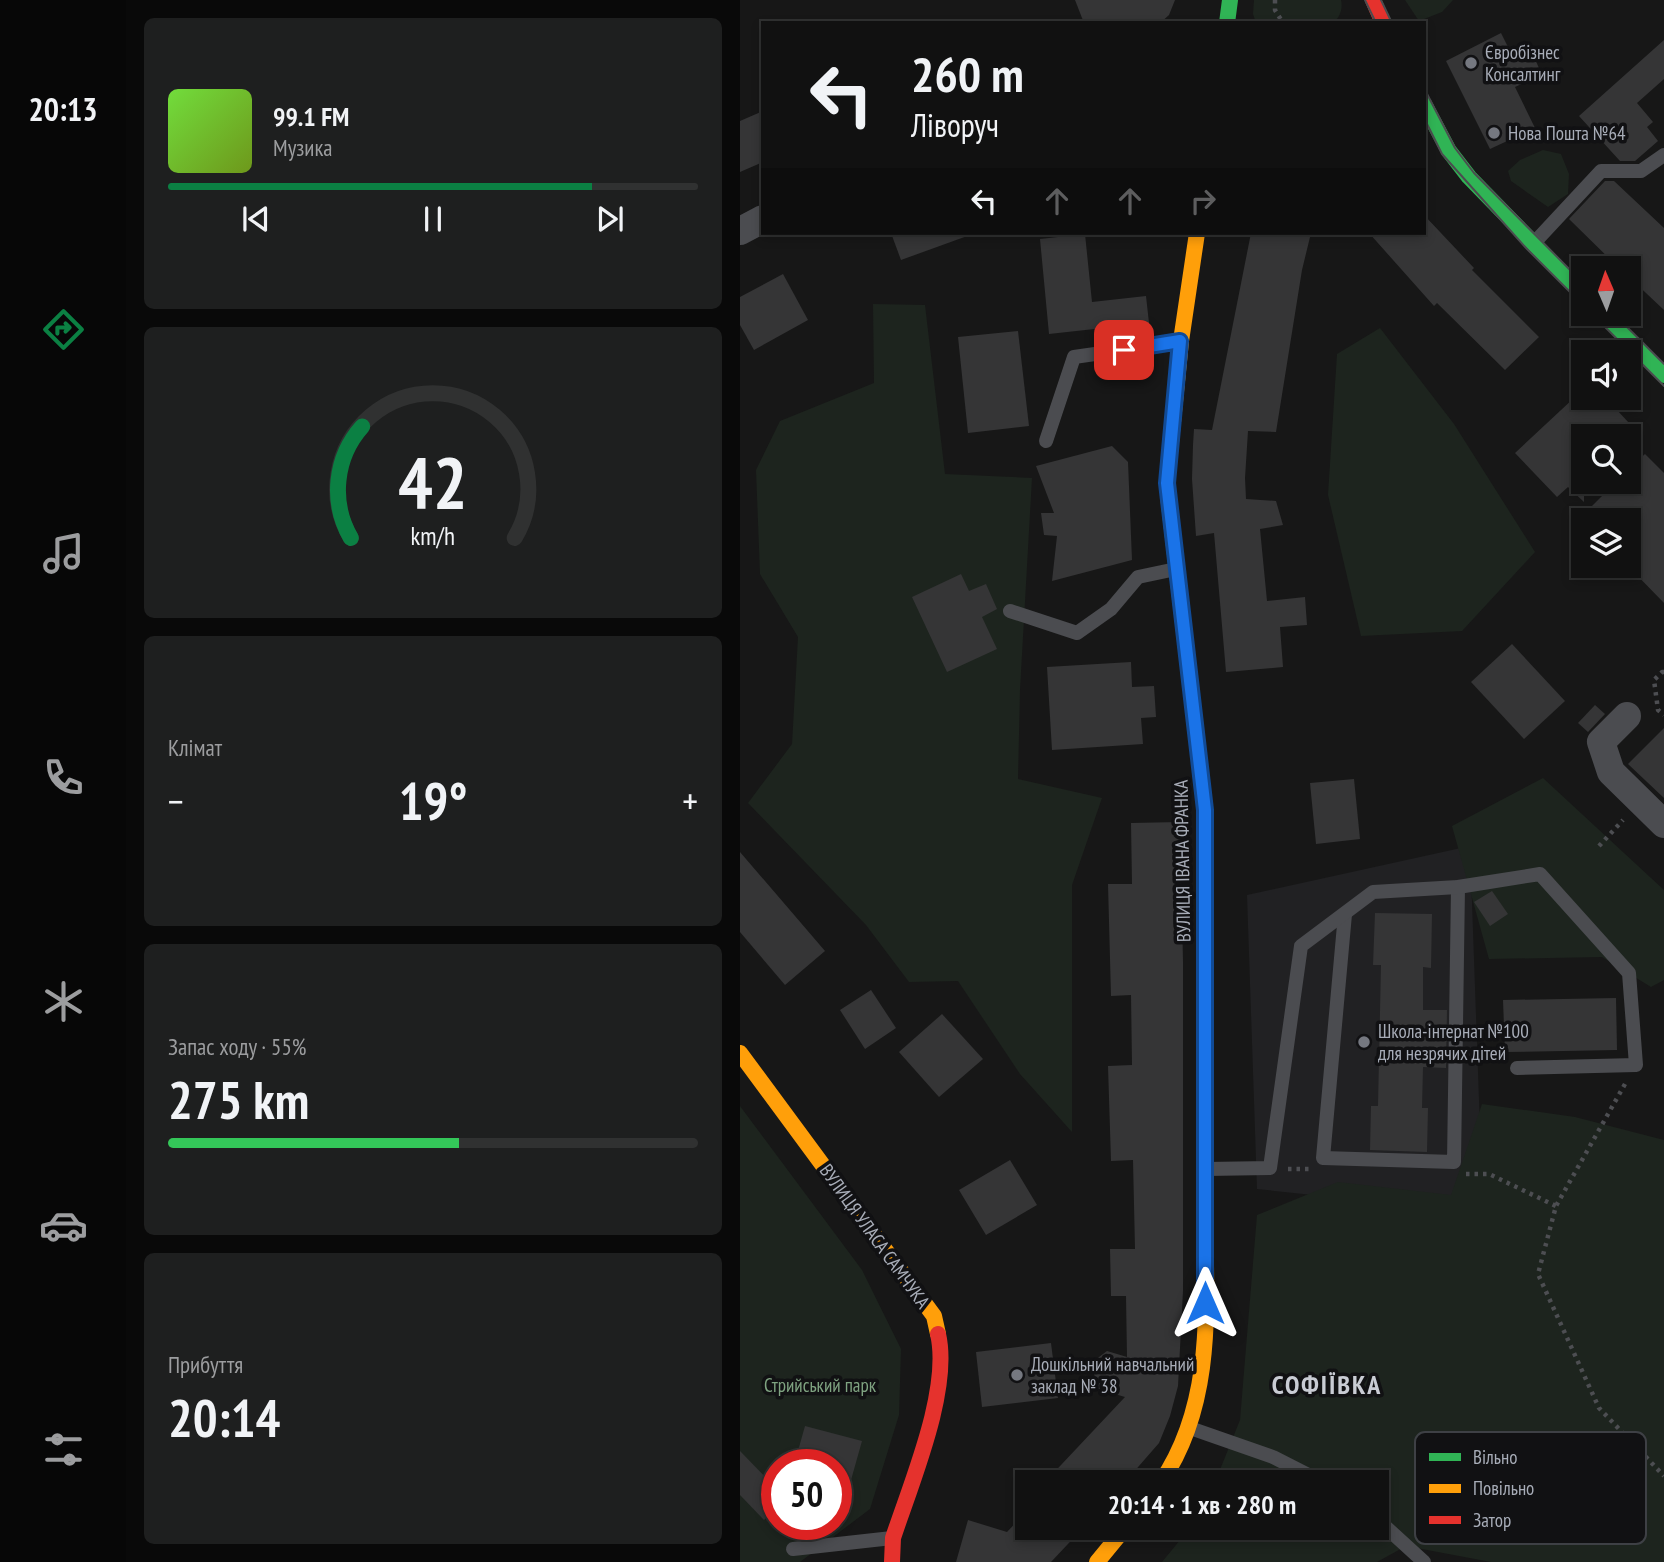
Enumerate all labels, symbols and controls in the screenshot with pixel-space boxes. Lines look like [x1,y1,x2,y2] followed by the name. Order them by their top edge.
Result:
[1485,40,1561,86] place label: Євробізнес Консалтинг
[911,42,1024,106] text: 260 m
[796,49,887,140] icon: left
[1463,55,1479,71] marker: Євробізнес Консалтинг
[28,88,98,130] text: 20:13
[273,100,349,133] text: 99.1 FM
[911,104,999,146] text: Ліворуч
[1508,121,1626,145] place label: Нова Пошта №64
[1486,125,1502,141] marker: Нова Пошта №64
[273,133,333,162] text: Музика
[965,182,1003,220] icon: left
[1038,182,1076,220] icon: ahead
[1111,182,1149,220] icon: ahead
[1184,182,1222,220] icon: right
[237,200,275,238] icon: previous
[414,200,452,238] icon: pause
[591,200,629,238] icon: next
[1571,256,1641,326] north arrow
[1571,256,1641,578] map controls
[39,305,88,354] icon: directions
[1094,320,1154,380] pin
[1105,331,1143,369] icon: arrive
[1571,340,1641,410] button: sound
[1571,424,1641,494] button: search
[398,435,468,529] text: 42
[1571,508,1641,578] button: layers
[411,520,455,552] text: km/h
[39,529,88,578] icon: music
[168,733,222,762] text: Клімат
[39,753,88,802] icon: phone
[399,767,467,834] text: 19°
[168,776,184,825] text: −
[682,776,698,825] text: +
[1169,780,1195,942] street label: ВУЛИЦЯ ІВАНА ФРАНКА
[39,977,88,1026] icon: climate
[1378,1019,1529,1065] place label: Школа-інтернат №100 для незрячих дітей
[168,1032,306,1061] text: Запас ходу · 55%
[1356,1034,1372,1050] marker: Школа-інтернат №100 для незрячих дітей
[168,1066,309,1133] text: 275 km
[815,1159,935,1313] street label: ВУЛИЦЯ УЛАСА САМЧУКА
[39,1201,88,1250] icon: car
[1168,1266,1242,1340] position arrow
[168,1350,243,1379] text: Прибуття
[1031,1352,1194,1398] place label: Дошкільний навчальний заклад № 38
[1009,1367,1025,1383] marker: Дошкільний навчальний заклад № 38
[1272,1368,1382,1401] district label: СОФІЇВКА
[764,1373,877,1397] park label: Стрийський парк
[168,1384,280,1451] text: 20:14
[39,1425,88,1474] icon: filters
[1415,1432,1646,1544] legend
[1473,1445,1517,1469] text: Вільно
[761,1449,852,1540] speed limit sign: 50
[1473,1476,1534,1500] text: Повільно
[1108,1488,1296,1521] text: 20:14 · 1 хв · 280 m
[1473,1508,1511,1532] text: Затор

